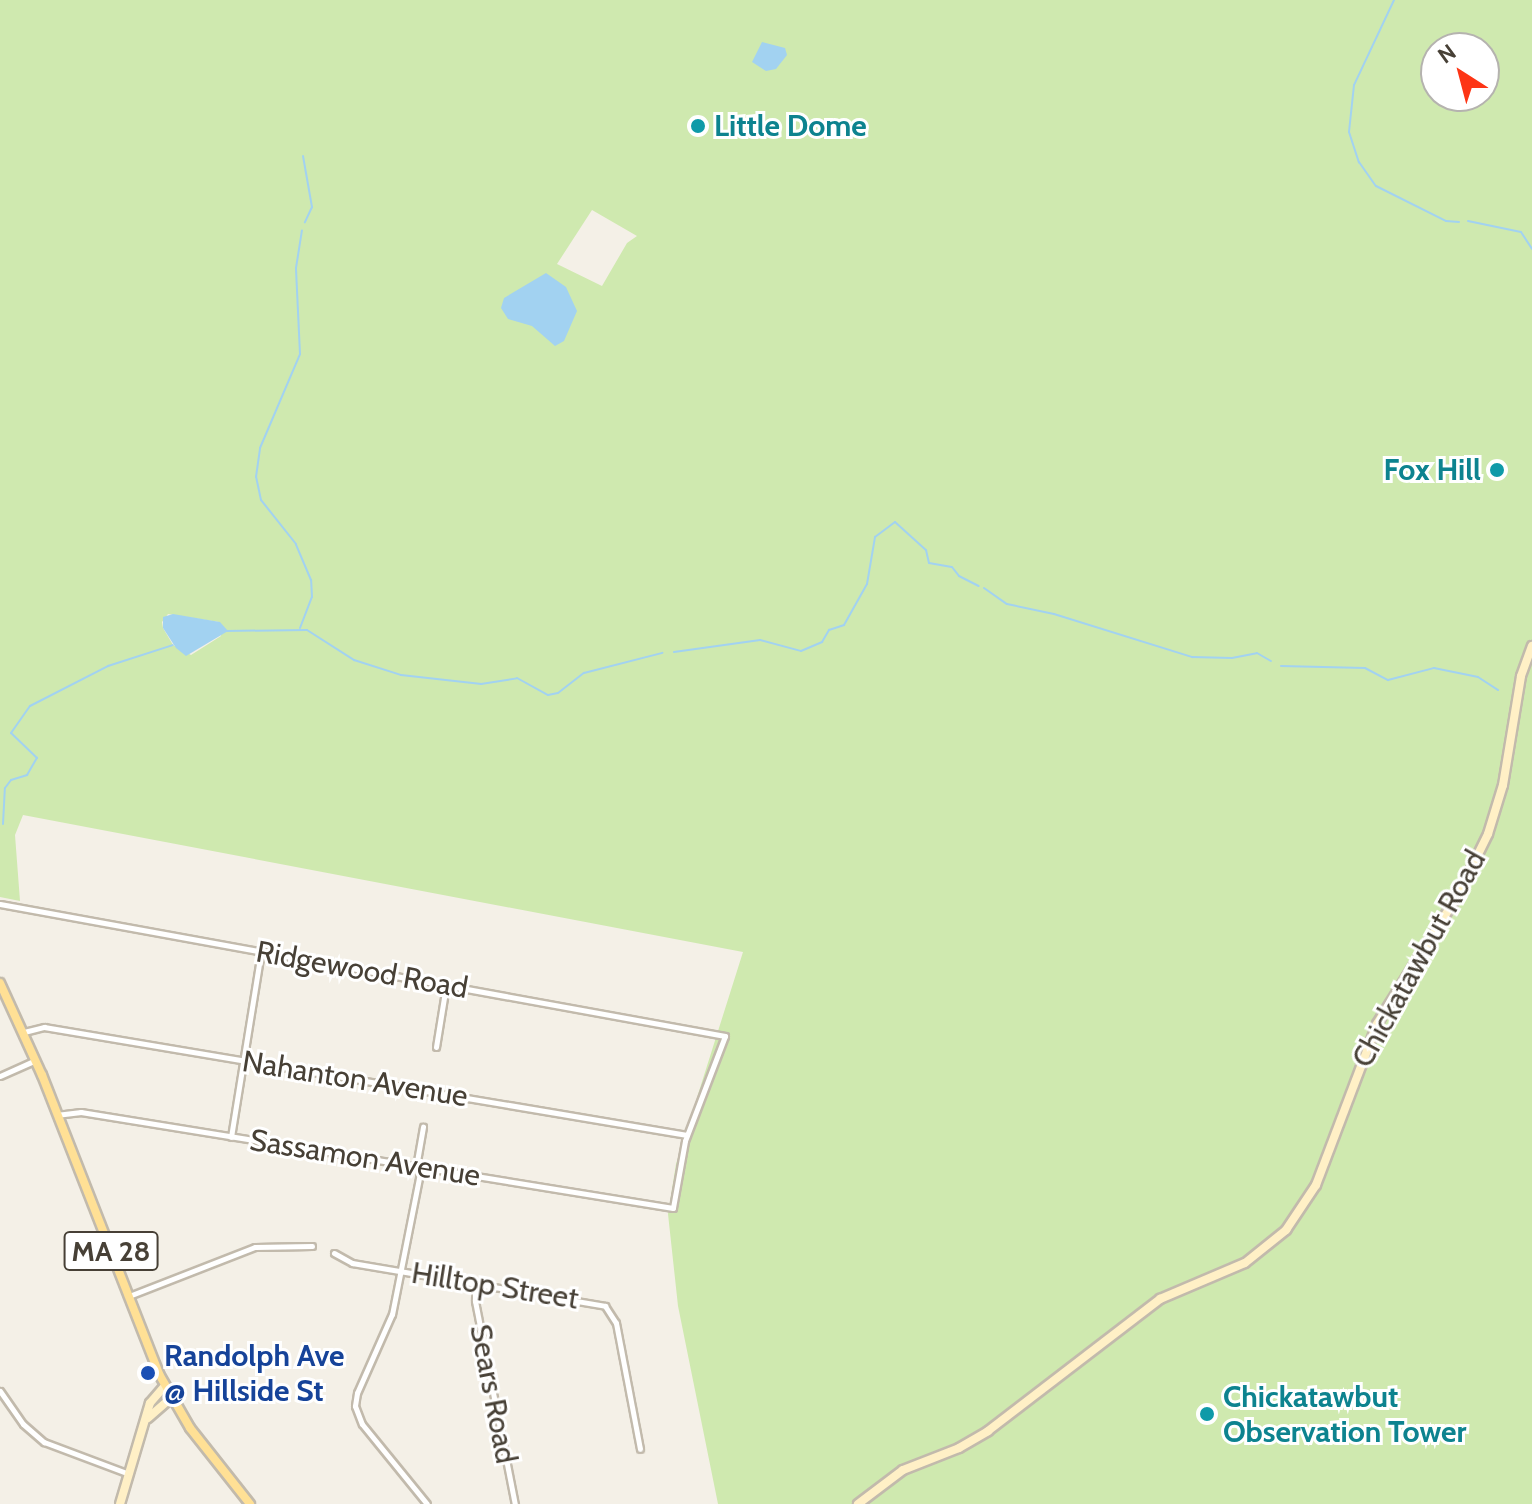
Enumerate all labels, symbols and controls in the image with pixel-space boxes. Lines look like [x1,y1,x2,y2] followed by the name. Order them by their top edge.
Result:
[1420,32,1500,112] north arrow
[1433,38,1461,69] text: N
[714,108,867,144] place label: Little Dome
[689,117,707,135] marker: Little Dome
[1384,452,1481,488] place label: Fox Hill
[1488,461,1506,479] marker: Fox Hill
[1345,844,1493,1074] street label: Chickatawbut Road
[253,934,471,1006] street label: Ridgewood Road
[240,1043,470,1115] street label: Nahanton Avenue
[247,1122,483,1194] street label: Sassamon Avenue
[63,1227,159,1275] road number: MA 28
[409,1255,581,1317] street label: Hilltop Street
[462,1321,524,1467] street label: Sears Road
[164,1338,344,1408] place label: Randolph Ave @ Hillside St
[139,1364,157,1382] marker: Randolph Ave @ Hillside St
[1223,1379,1466,1450] place label: Chickatawbut Observation Tower
[1198,1405,1216,1423] marker: Chickatawbut Observation Tower

